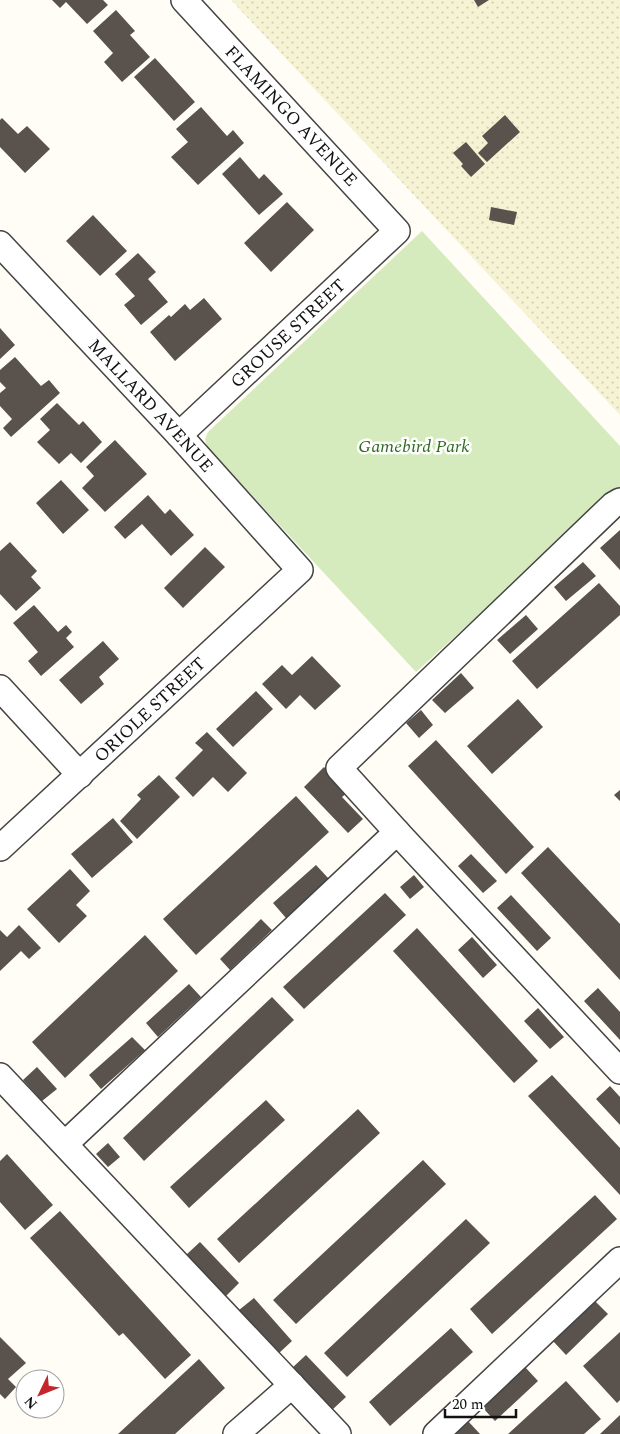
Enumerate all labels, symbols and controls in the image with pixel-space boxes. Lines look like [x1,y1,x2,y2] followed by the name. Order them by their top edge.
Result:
[218,39,364,193] street label: FLAMINGO AVENUE
[224,272,352,394] street label: GROUSE STREET
[82,332,220,479] street label: MALLARD AVENUE
[358,433,470,460] park label: Gamebird Park
[88,651,212,769] street label: ORIOLE STREET
[15,1369,65,1419] north arrow
[445,1386,516,1418] scale bar
[19,1391,42,1414] text: N
[452,1393,484,1416] text: 20 m

